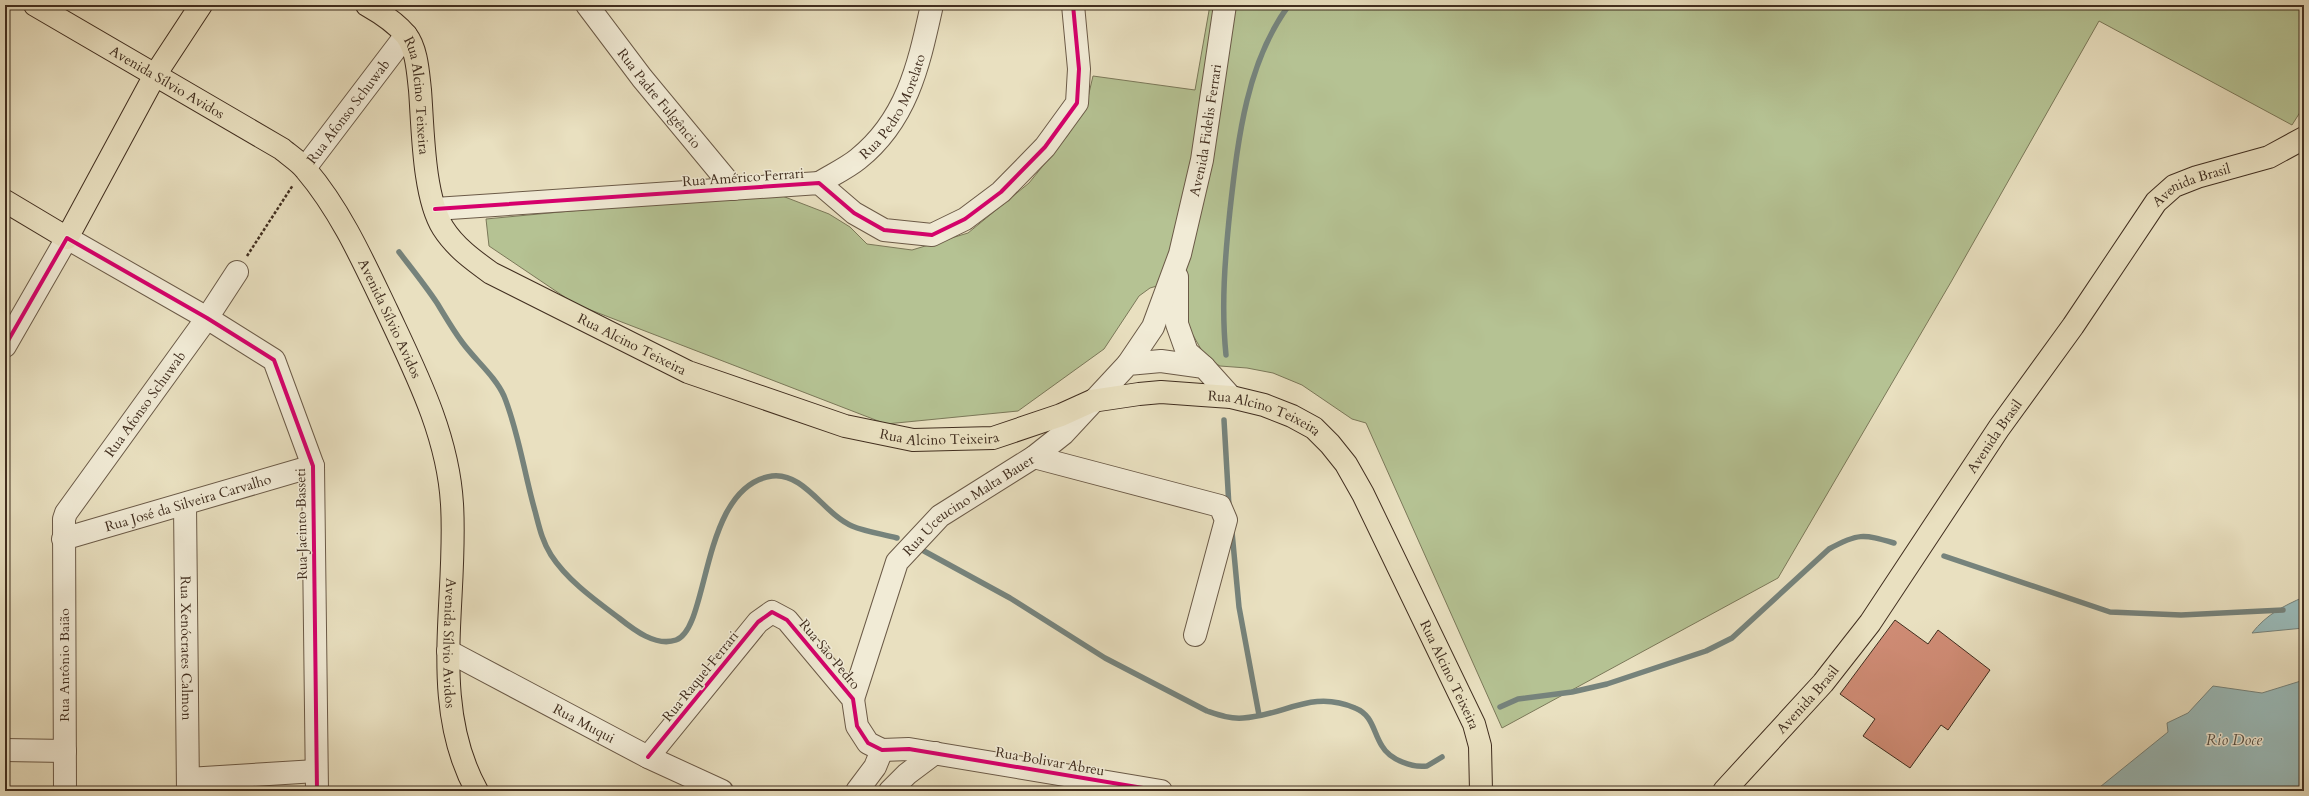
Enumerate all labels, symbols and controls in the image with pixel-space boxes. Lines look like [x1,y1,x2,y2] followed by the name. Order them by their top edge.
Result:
[399,33,433,155] street label: Rua Alcino Teixeira
[106,41,228,124] street label: Avenida Sílvio Avidos
[613,44,706,153] street label: Rua Padre Fulgêncio
[855,52,930,164] street label: Rua Pedro Morelato
[302,56,394,168] street label: Rua Afonso Schuwab
[1185,63,1226,198] street label: Avenida Fidelis Ferrari
[2148,159,2233,211] street label: Avenida Brasil
[682,164,804,191] street label: Rua Américo Ferrari
[353,256,426,382] street label: Avenida Sílvio Avidos
[574,309,689,380] street label: Rua Alcino Teixeira
[101,347,190,461] street label: Rua Afonso Schuwab
[1207,386,1325,440] street label: Rua Alcino Teixeira
[1963,395,2027,477] street label: Avenida Brasil
[878,424,1002,451] street label: Rua Alcino Teixeira
[899,450,1039,560] street label: Rua Uceucino Malta Bauer
[291,468,312,580] street label: Rua Jacinto Basseti
[103,470,274,536] street label: Rua José da Silveira Carvalho
[176,576,196,720] street label: Rua Xenócrates Calmon
[438,577,460,709] street label: Avenida Sílvio Avidos
[55,608,74,722] street label: Rua Antônio Baião
[795,615,865,694] street label: Rua São Pedro
[1415,617,1484,731] street label: Rua Alcino Teixeira
[658,627,743,726] street label: Rua Raquel Ferrari
[1772,661,1844,738] street label: Avenida Brasil
[550,699,618,748] street label: Rua Muqui
[2206,730,2262,750] water label: Rio Doce
[994,743,1106,780] street label: Rua Bolivar Abreu

